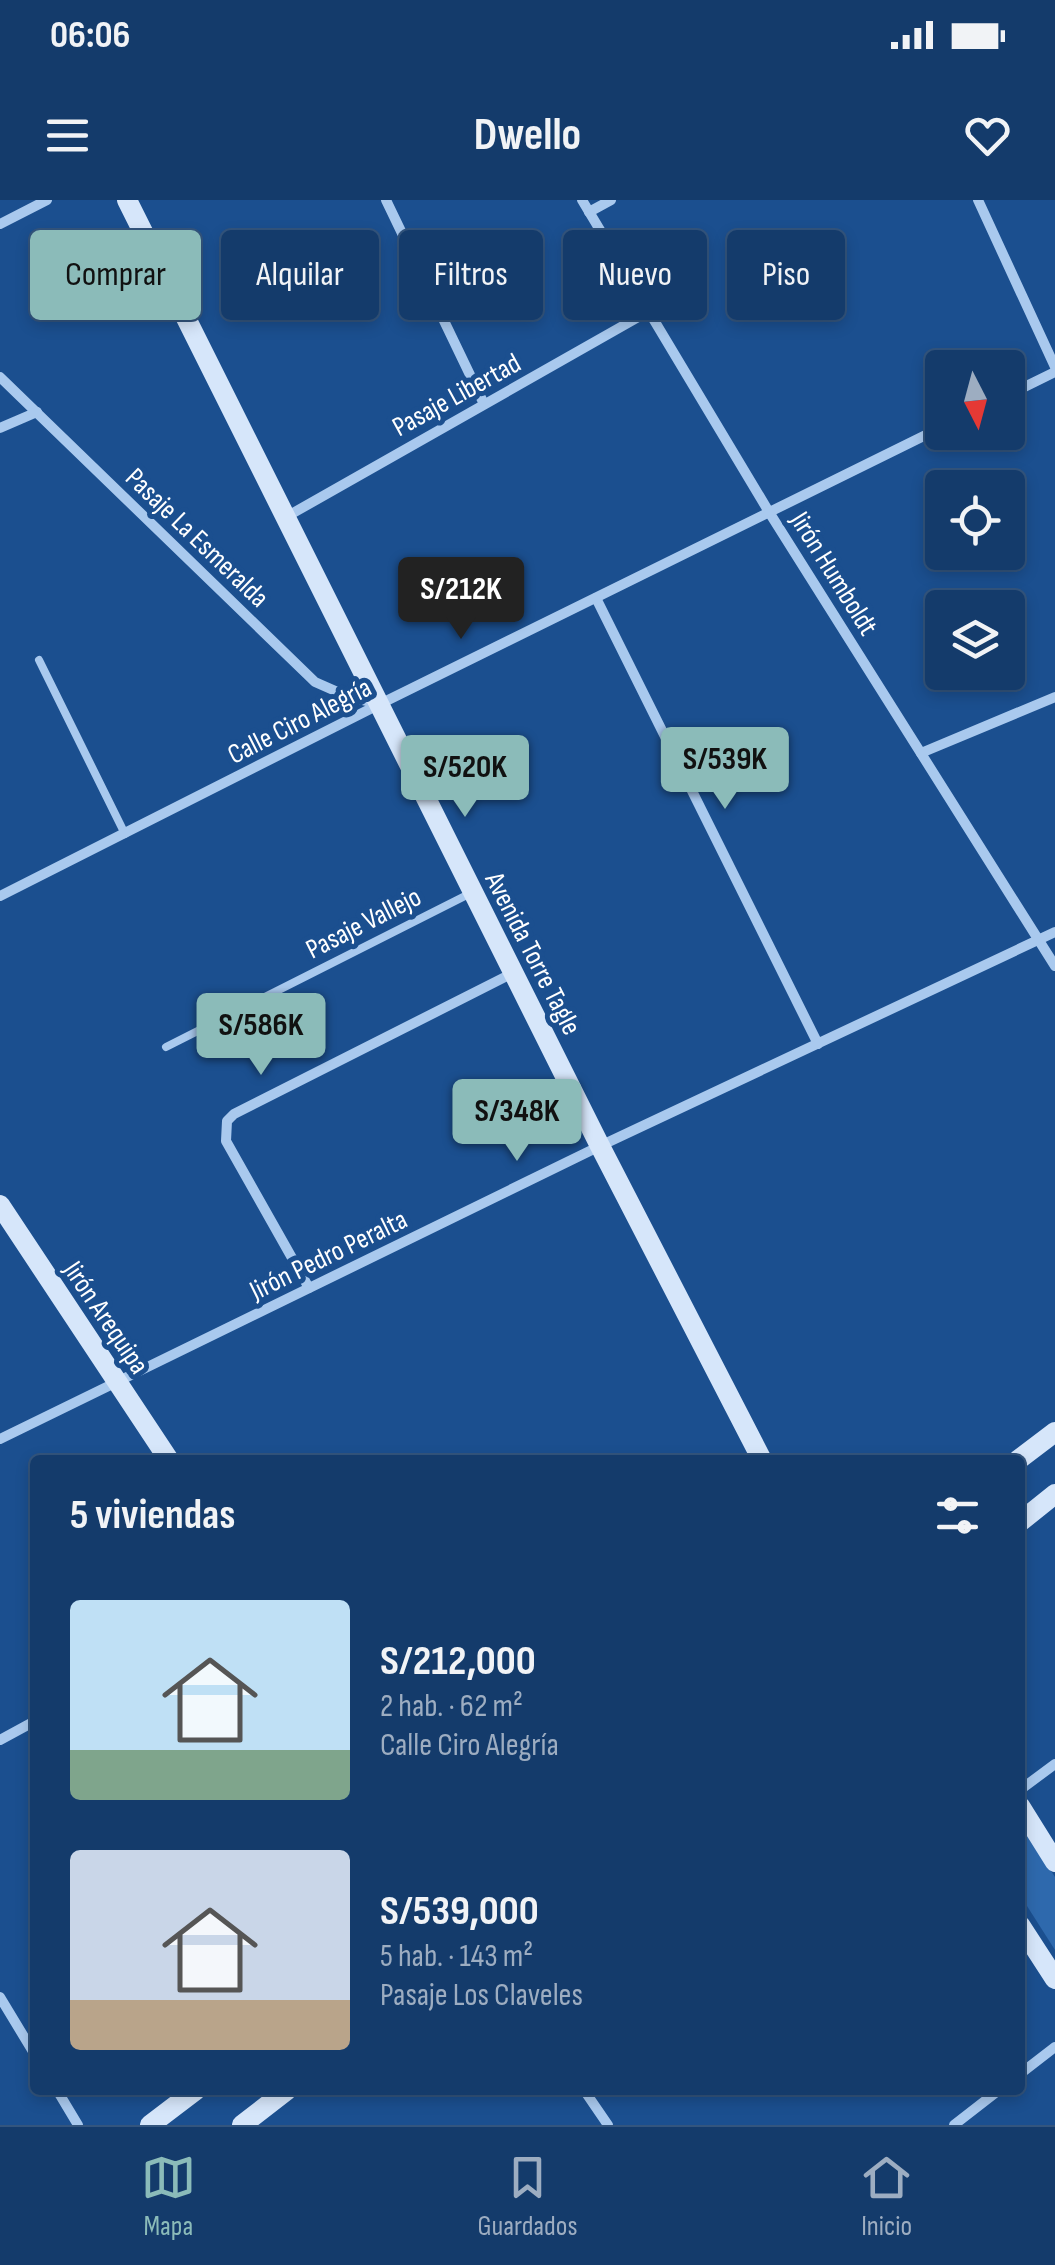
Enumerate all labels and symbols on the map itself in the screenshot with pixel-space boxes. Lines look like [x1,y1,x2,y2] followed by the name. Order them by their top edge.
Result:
[387,347,527,444] street label: Pasaje Libertad
[925,350,1025,450] north arrow
[119,462,275,615] street label: Pasaje La Esmeralda
[782,505,885,642] street label: Jirón Humboldt
[380,557,542,642] pin: S/212K
[222,671,377,772] street label: Calle Ciro Alegría
[644,727,806,812] pin: S/539K
[384,735,546,820] pin: S/520K
[477,866,588,1040] street label: Avenida Torre Tagle
[301,880,427,966] street label: Pasaje Vallejo
[180,993,342,1078] pin: S/586K
[436,1079,598,1164] pin: S/348K
[244,1203,413,1308] street label: Jirón Pedro Peralta
[55,1254,155,1380] street label: Jirón Arequipa

